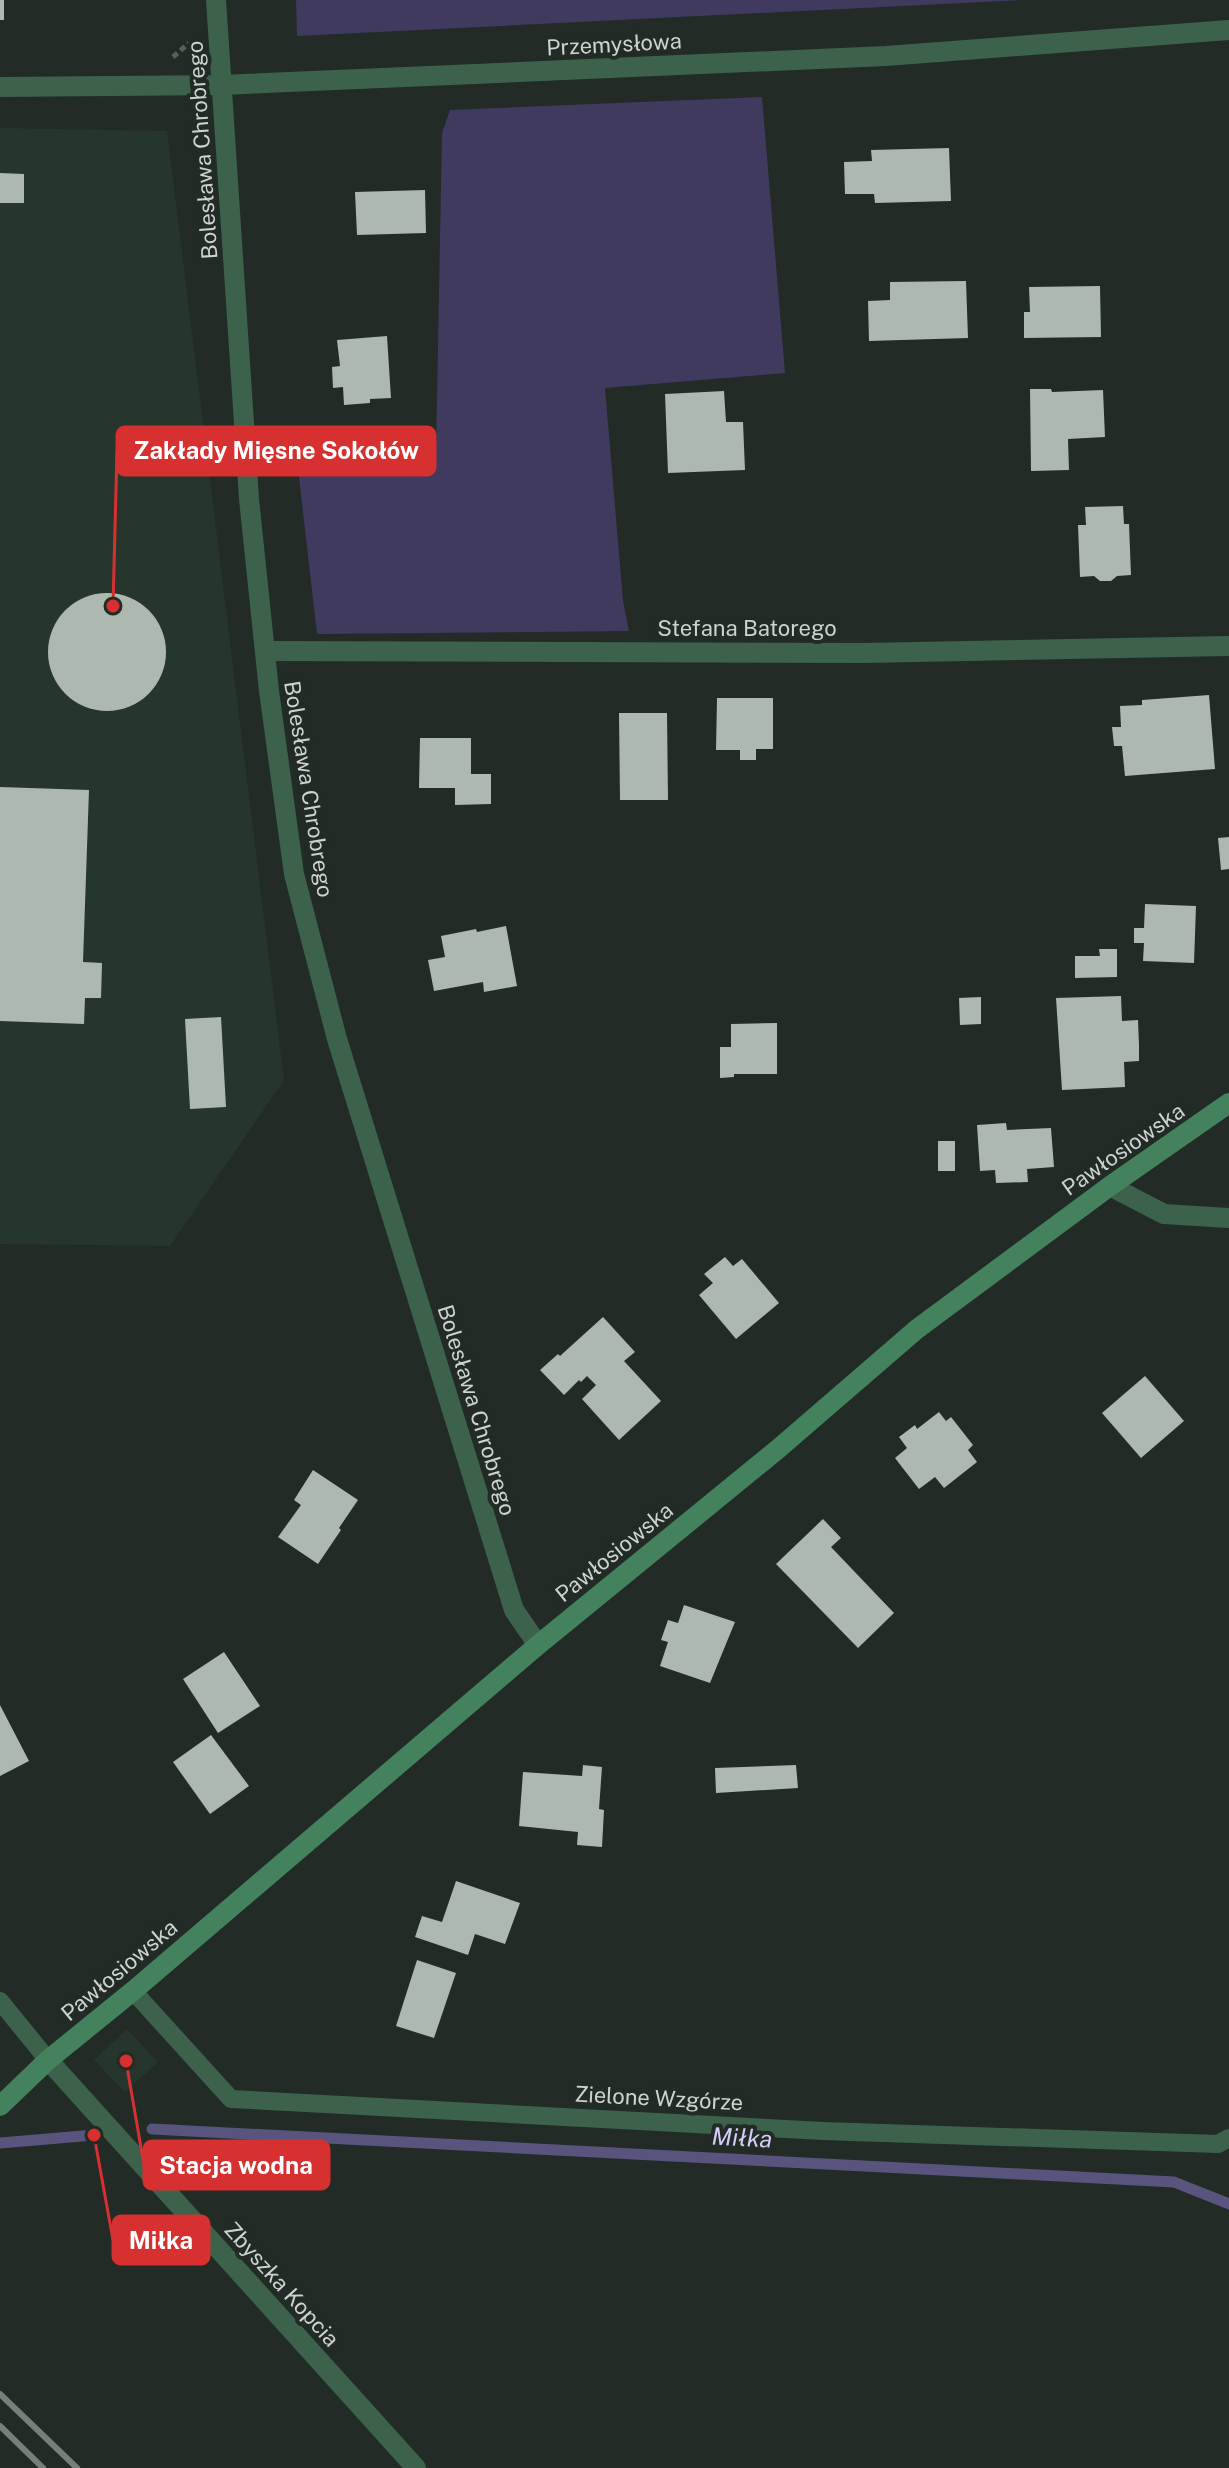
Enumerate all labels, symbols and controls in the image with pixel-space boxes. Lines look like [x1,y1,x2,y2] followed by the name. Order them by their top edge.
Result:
[546,27,682,61] street label: Przemysłowa
[181,40,223,260] street label: Bolesława Chrobrego
[117,427,435,475] callout: Zakłady Mięsne Sokołów
[133,436,419,464] text: Zakłady Mięsne Sokołów
[657,615,837,641] street label: Stefana Batorego
[279,679,339,899] street label: Bolesława Chrobrego
[1057,1097,1189,1201] street label: Pawłosiowska
[433,1302,521,1518] street label: Bolesława Chrobrego
[550,1497,678,1607] street label: Pawłosiowska
[56,1914,182,2026] street label: Pawłosiowska
[574,2081,744,2115] street label: Zielone Wzgórze
[711,2121,773,2153] water label: Miłka
[144,2141,329,2189] callout: Stacja wodna
[159,2151,313,2179] text: Stacja wodna
[113,2216,209,2264] callout: Miłka
[219,2216,345,2352] street label: Zbyszka Kopcia
[129,2226,193,2254] text: Miłka

